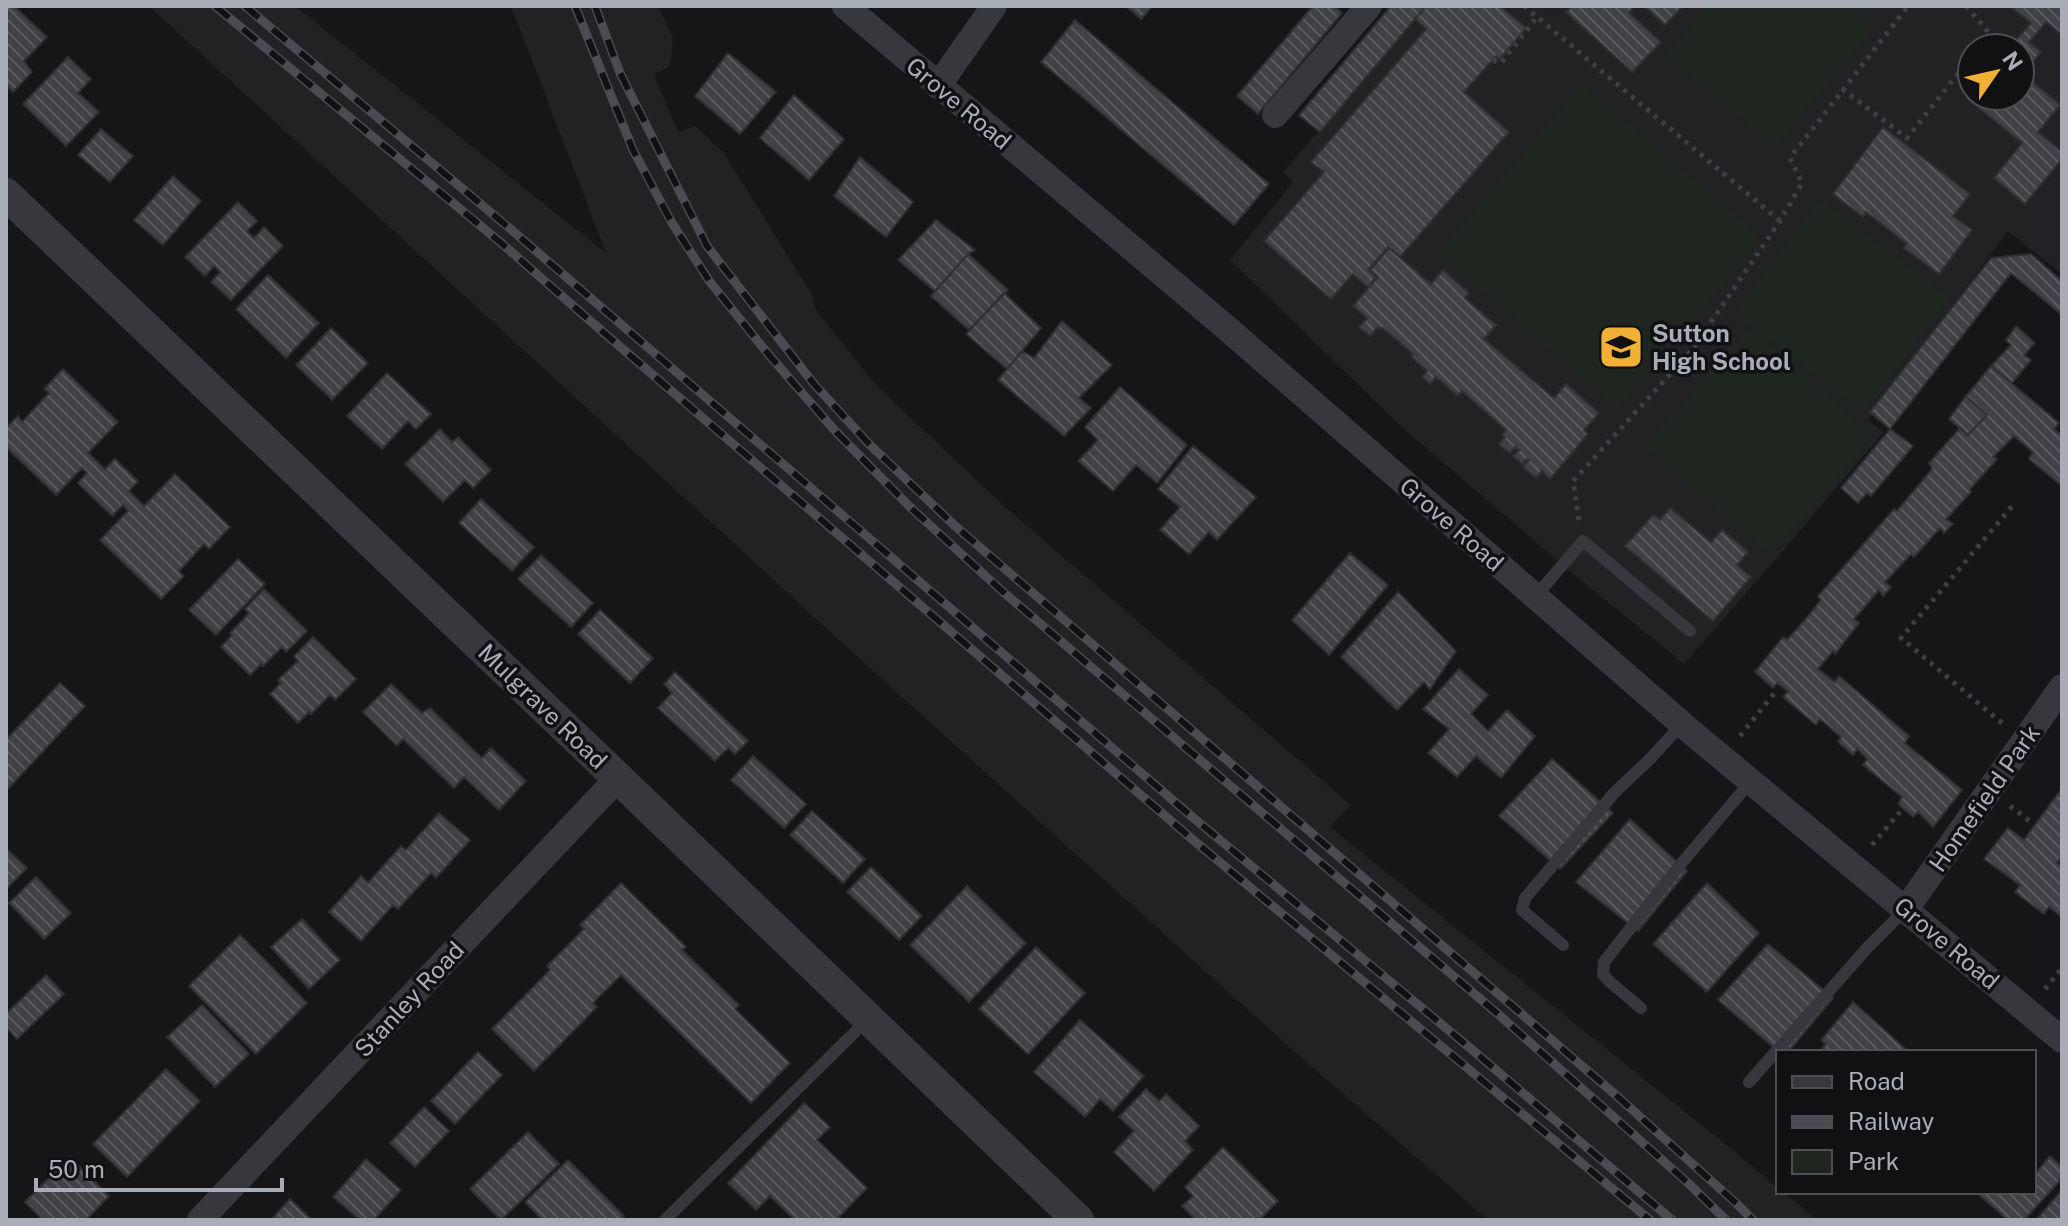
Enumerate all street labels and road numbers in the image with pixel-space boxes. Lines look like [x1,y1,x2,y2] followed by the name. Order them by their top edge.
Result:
[901,51,1017,155] street label: Grove Road
[1394,471,1510,577] street label: Grove Road
[473,638,613,774] street label: Mulgrave Road
[1923,719,2045,877] street label: Homefield Park
[1889,891,2005,995] street label: Grove Road
[348,936,470,1062] street label: Stanley Road

